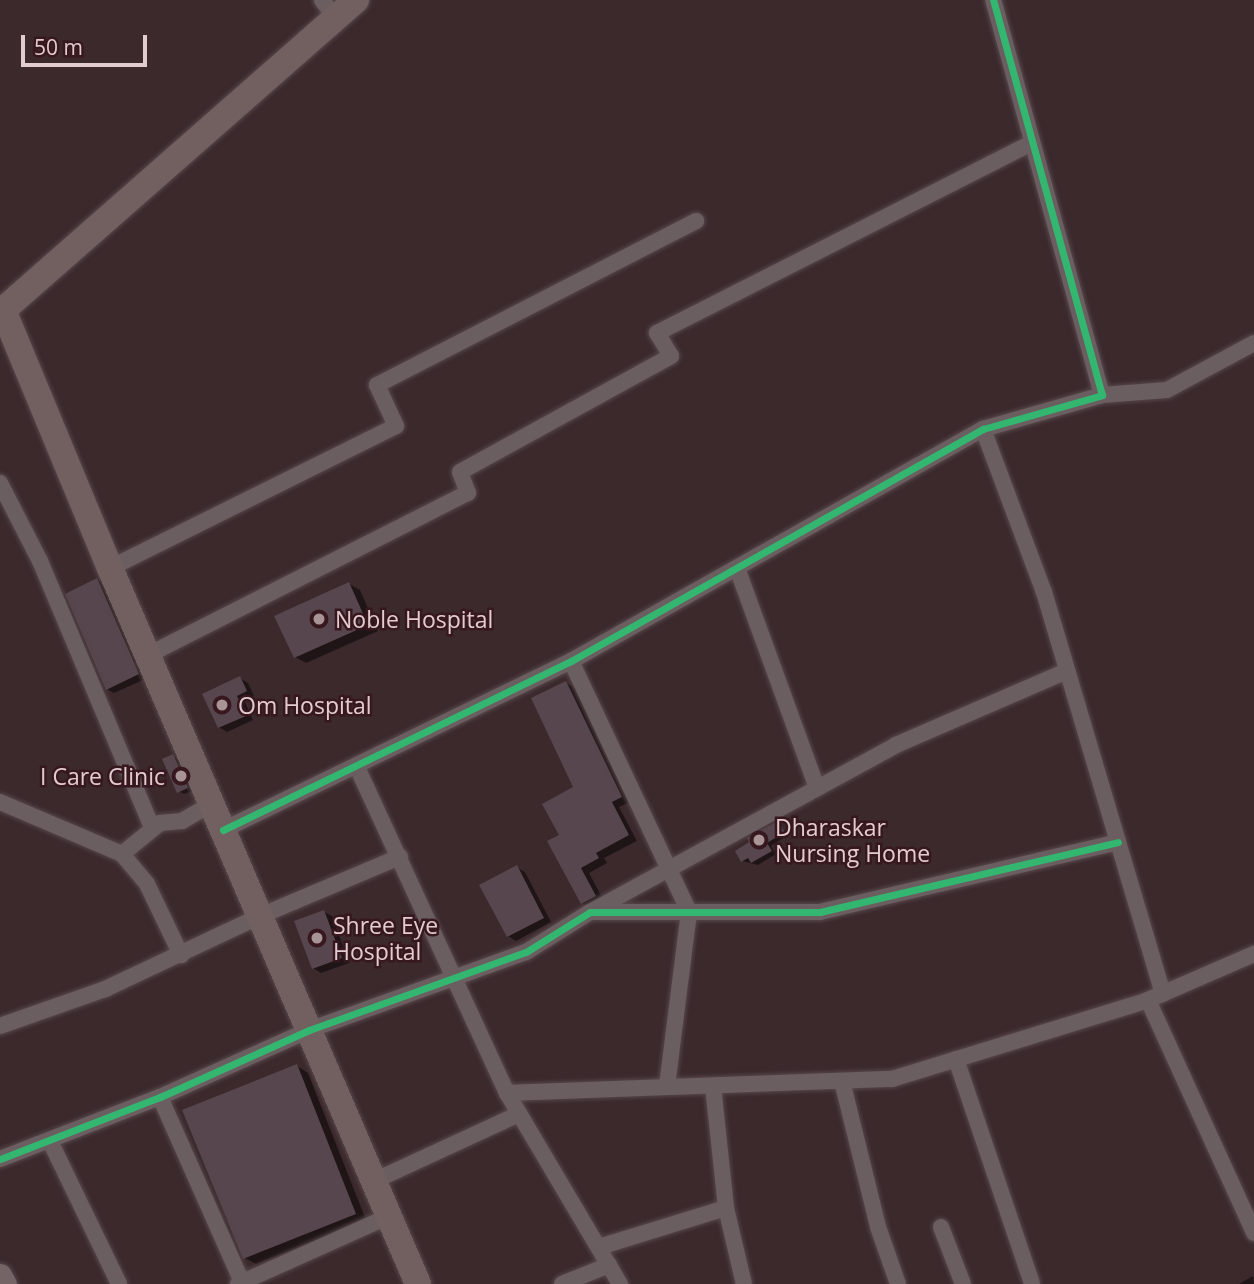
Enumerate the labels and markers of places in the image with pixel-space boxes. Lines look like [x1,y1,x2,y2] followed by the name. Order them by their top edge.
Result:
[335,605,493,633] place label: Noble Hospital
[309,609,329,629] marker: Noble Hospital
[238,691,372,719] place label: Om Hospital
[212,695,232,715] marker: Om Hospital
[40,762,165,790] place label: I Care Clinic
[171,766,191,786] marker: I Care Clinic
[775,813,930,867] place label: Dharaskar Nursing Home
[749,830,769,850] marker: Dharaskar Nursing Home
[333,911,438,965] place label: Shree Eye Hospital
[307,928,327,948] marker: Shree Eye Hospital

